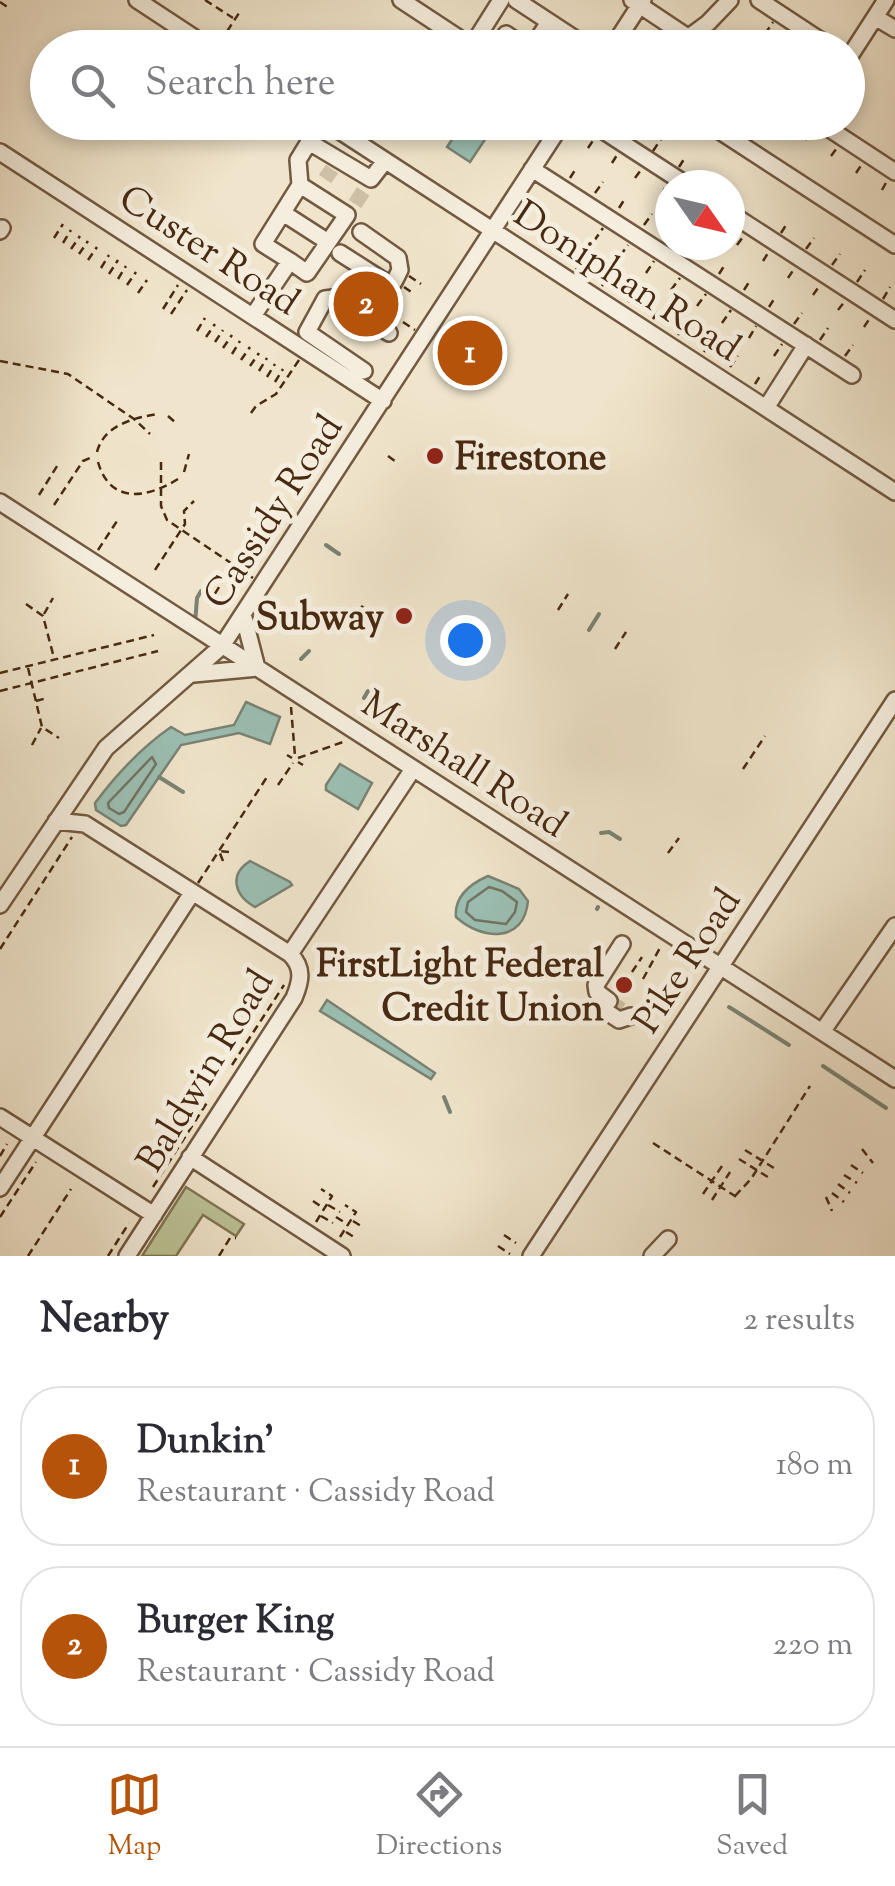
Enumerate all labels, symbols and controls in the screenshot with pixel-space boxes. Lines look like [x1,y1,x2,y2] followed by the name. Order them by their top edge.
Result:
[30,30,865,140] search box
[65,58,120,113] icon: search
[145,58,336,112] text: Search here
[655,170,745,260] north arrow
[107,174,309,331] street label: Custer Road
[502,190,750,377] street label: Doniphan Road
[334,266,398,342] pin: 2
[438,316,502,390] pin: 1
[192,406,358,621] street label: Cassidy Road
[455,433,607,487] place label: Firestone
[424,445,446,467] marker: Firestone
[256,593,384,647] place label: Subway
[393,605,415,627] marker: Subway
[440,615,491,666] your location
[349,680,576,853] street label: Marshall Road
[622,879,756,1045] street label: Pike Road
[316,940,605,1038] place label: FirstLight Federal Credit Union
[126,960,289,1184] street label: Baldwin Road
[613,974,635,996] marker: FirstLight Federal Credit Union
[40,1291,169,1351] text: Nearby
[743,1298,855,1344] text: 2 results
[137,1416,274,1470] text: Dunkin'
[69,1443,80,1489] text: 1
[776,1443,853,1489] text: 180 m
[137,1470,495,1516] text: Restaurant · Cassidy Road
[137,1596,334,1650] text: Burger King
[67,1623,82,1669] text: 2
[773,1623,853,1669] text: 220 m
[137,1650,495,1696] text: Restaurant · Cassidy Road
[107,1767,162,1867] tab: Map
[376,1767,502,1867] tab: Directions
[716,1767,788,1867] tab: Saved

